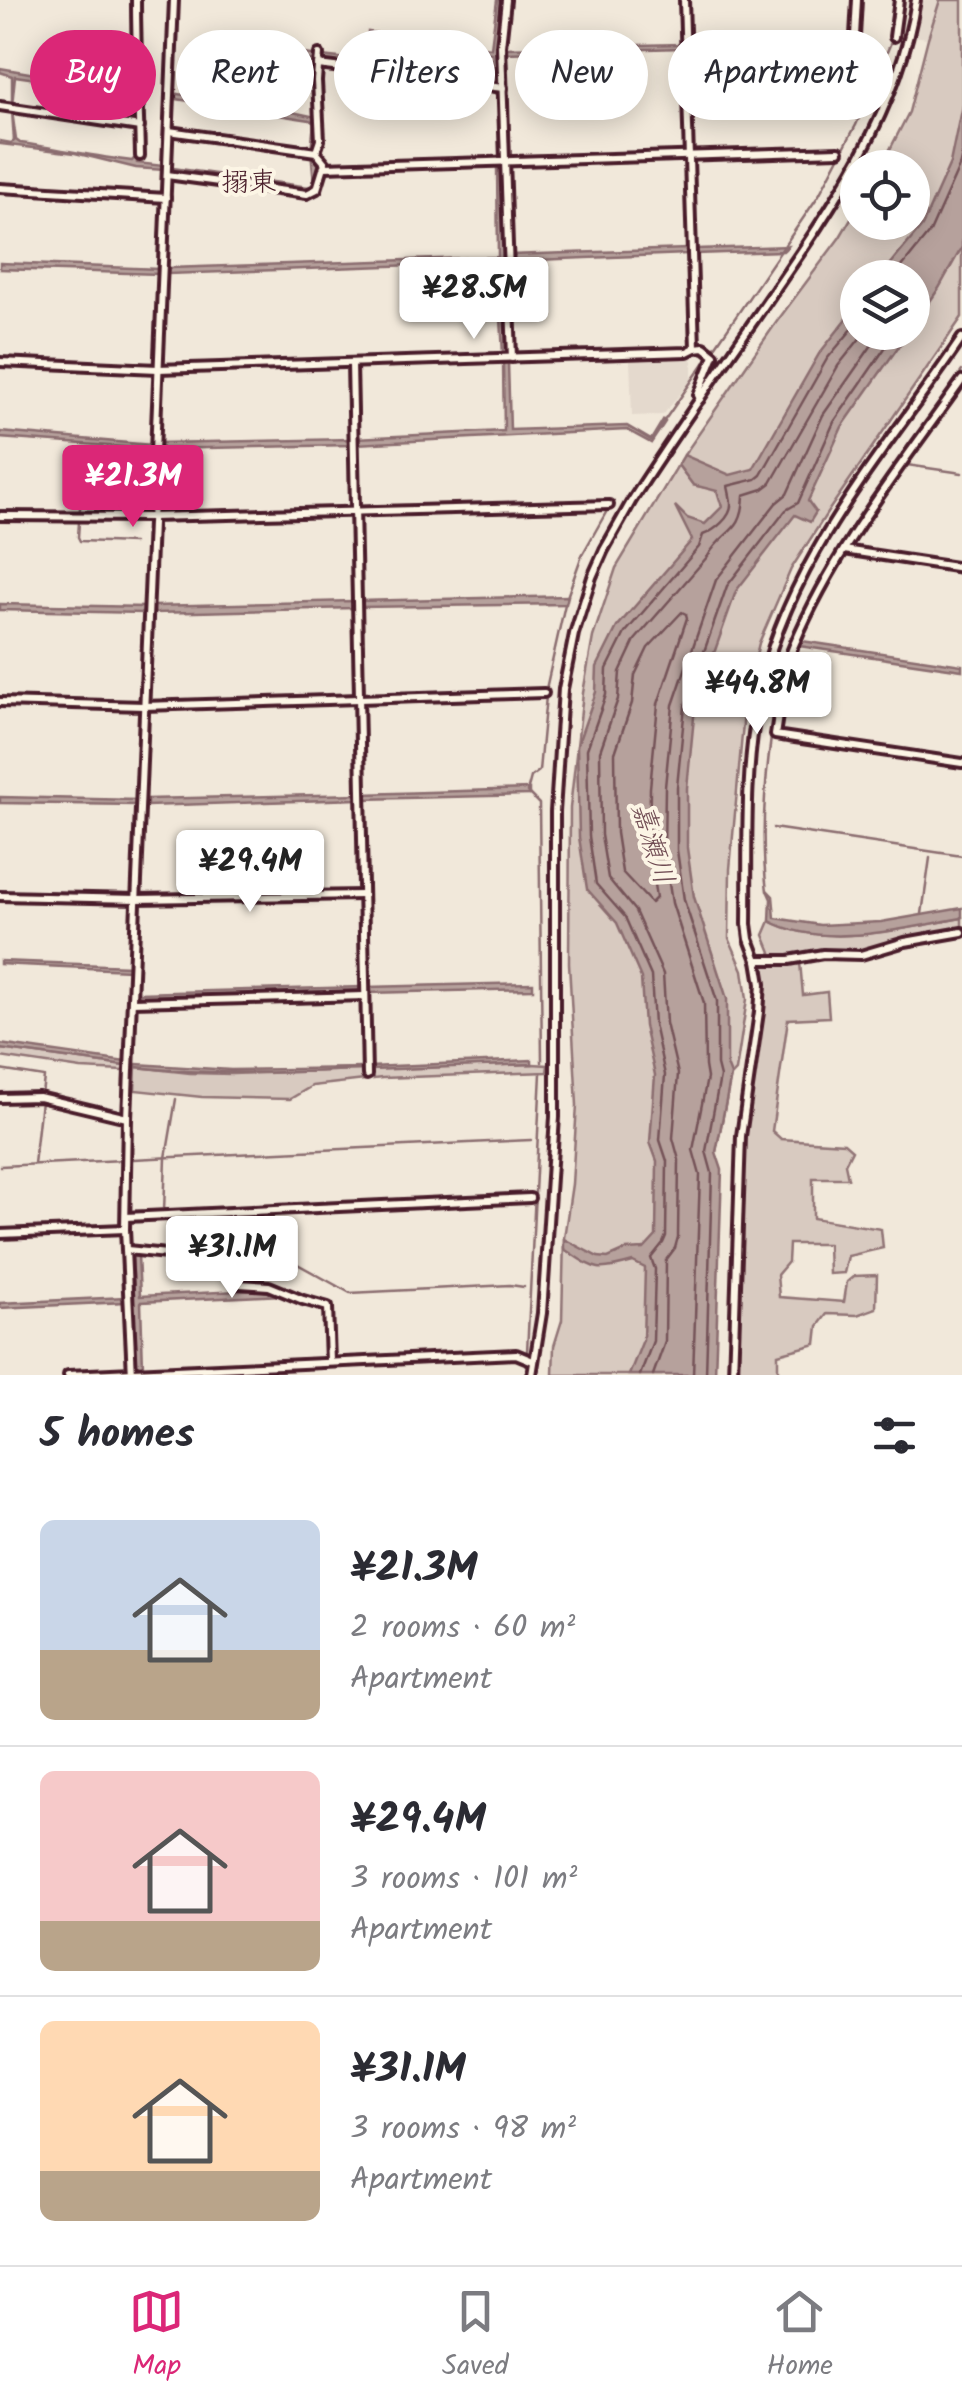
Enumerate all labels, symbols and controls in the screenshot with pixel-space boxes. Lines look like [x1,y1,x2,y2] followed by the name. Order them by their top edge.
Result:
[30,30,156,120] chip: Buy
[176,30,314,120] chip: Rent
[334,30,495,120] chip: Filters
[515,30,648,120] chip: New
[668,30,893,120] chip: Apartment
[840,150,930,350] map controls
[840,150,930,240] button: locate
[221,161,277,206] district label: 搦東
[393,257,555,342] pin: ¥28.5M
[840,260,930,350] button: layers
[421,264,527,315] text: ¥28.5M
[52,445,214,530] pin: ¥21.3M
[84,452,182,503] text: ¥21.3M
[676,652,838,737] pin: ¥44.8M
[704,659,810,710] text: ¥44.8M
[618,797,685,890] water label: 嘉瀬川
[169,830,331,915] pin: ¥29.4M
[198,837,302,888] text: ¥29.4M
[151,1216,313,1301] pin: ¥31.1M
[188,1223,276,1274] text: ¥31.1M
[40,1402,195,1469] text: 5 homes
[867,1408,922,1463] icon: filters
[350,1536,478,1603] text: ¥21.3M
[120,1560,240,1680] icon: home
[350,1603,575,1654] text: 2 rooms · 60 m²
[350,1654,492,1705] text: Apartment
[350,1787,486,1854] text: ¥29.4M
[120,1811,240,1931] icon: home
[350,1854,577,1905] text: 3 rooms · 101 m²
[350,1905,492,1956] text: Apartment
[350,2037,466,2104] text: ¥31.1M
[120,2061,240,2181] icon: home
[350,2104,576,2155] text: 3 rooms · 98 m²
[350,2155,492,2206] text: Apartment
[129,2284,184,2389] tab: Map
[442,2284,509,2389] tab: Saved
[767,2284,833,2389] tab: Home

